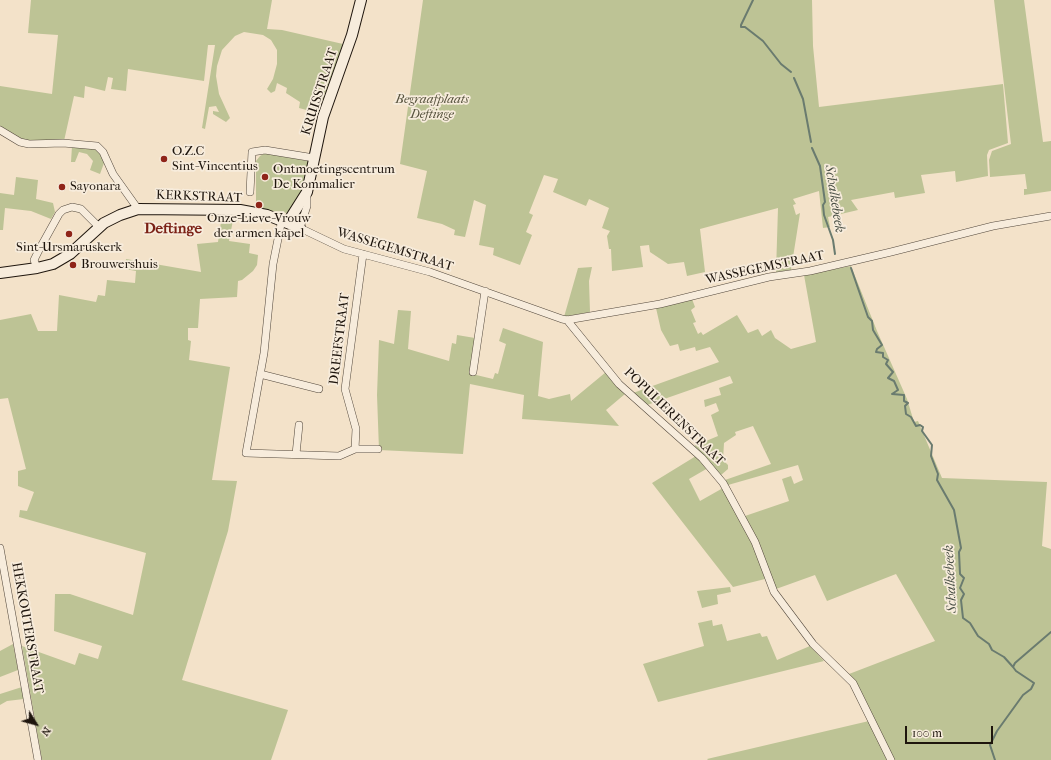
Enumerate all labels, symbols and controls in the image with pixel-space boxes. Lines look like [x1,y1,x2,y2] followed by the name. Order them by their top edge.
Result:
[299,47,341,137] street label: KRUISSTRAAT
[395,92,469,123] park label: Begraafplaats Deftinge
[172,144,258,175] place label: O.Z.C Sint-Vincentius
[159,154,169,164] marker: O.Z.C Sint-Vincentius
[273,162,395,193] place label: Ontmoetingscentrum De Kommalier
[820,164,848,234] water label: Schalkebeek
[260,172,270,182] marker: Ontmoetingscentrum De Kommalier
[70,179,121,195] place label: Sayonara
[57,182,67,192] marker: Sayonara
[156,188,242,206] street label: KERKSTRAAT
[254,200,264,210] marker: Onze-Lieve-Vrouw der armen kapel
[207,211,311,242] place label: Onze-Lieve-Vrouw der armen kapel
[144,220,202,238] district label: Deftinge
[335,225,455,275] street label: WASSEGEMSTRAAT
[64,229,74,239] marker: Sint-Ursmaruskerk
[16,240,122,256] place label: Sint-Ursmaruskerk
[704,248,826,288] street label: WASSEGEMSTRAAT
[81,257,158,273] place label: Brouwershuis
[68,260,78,270] marker: Brouwershuis
[327,292,353,386] street label: DREEFSTRAAT
[620,365,728,469] street label: POPULIERENSTRAAT
[941,545,961,613] water label: Schalkebeek
[8,561,46,695] street label: HEKKOUTERSTRAAT
[16,704,56,744] north arrow
[907,718,995,744] scale bar
[38,724,54,739] text: N
[912,726,942,740] text: 100 m

